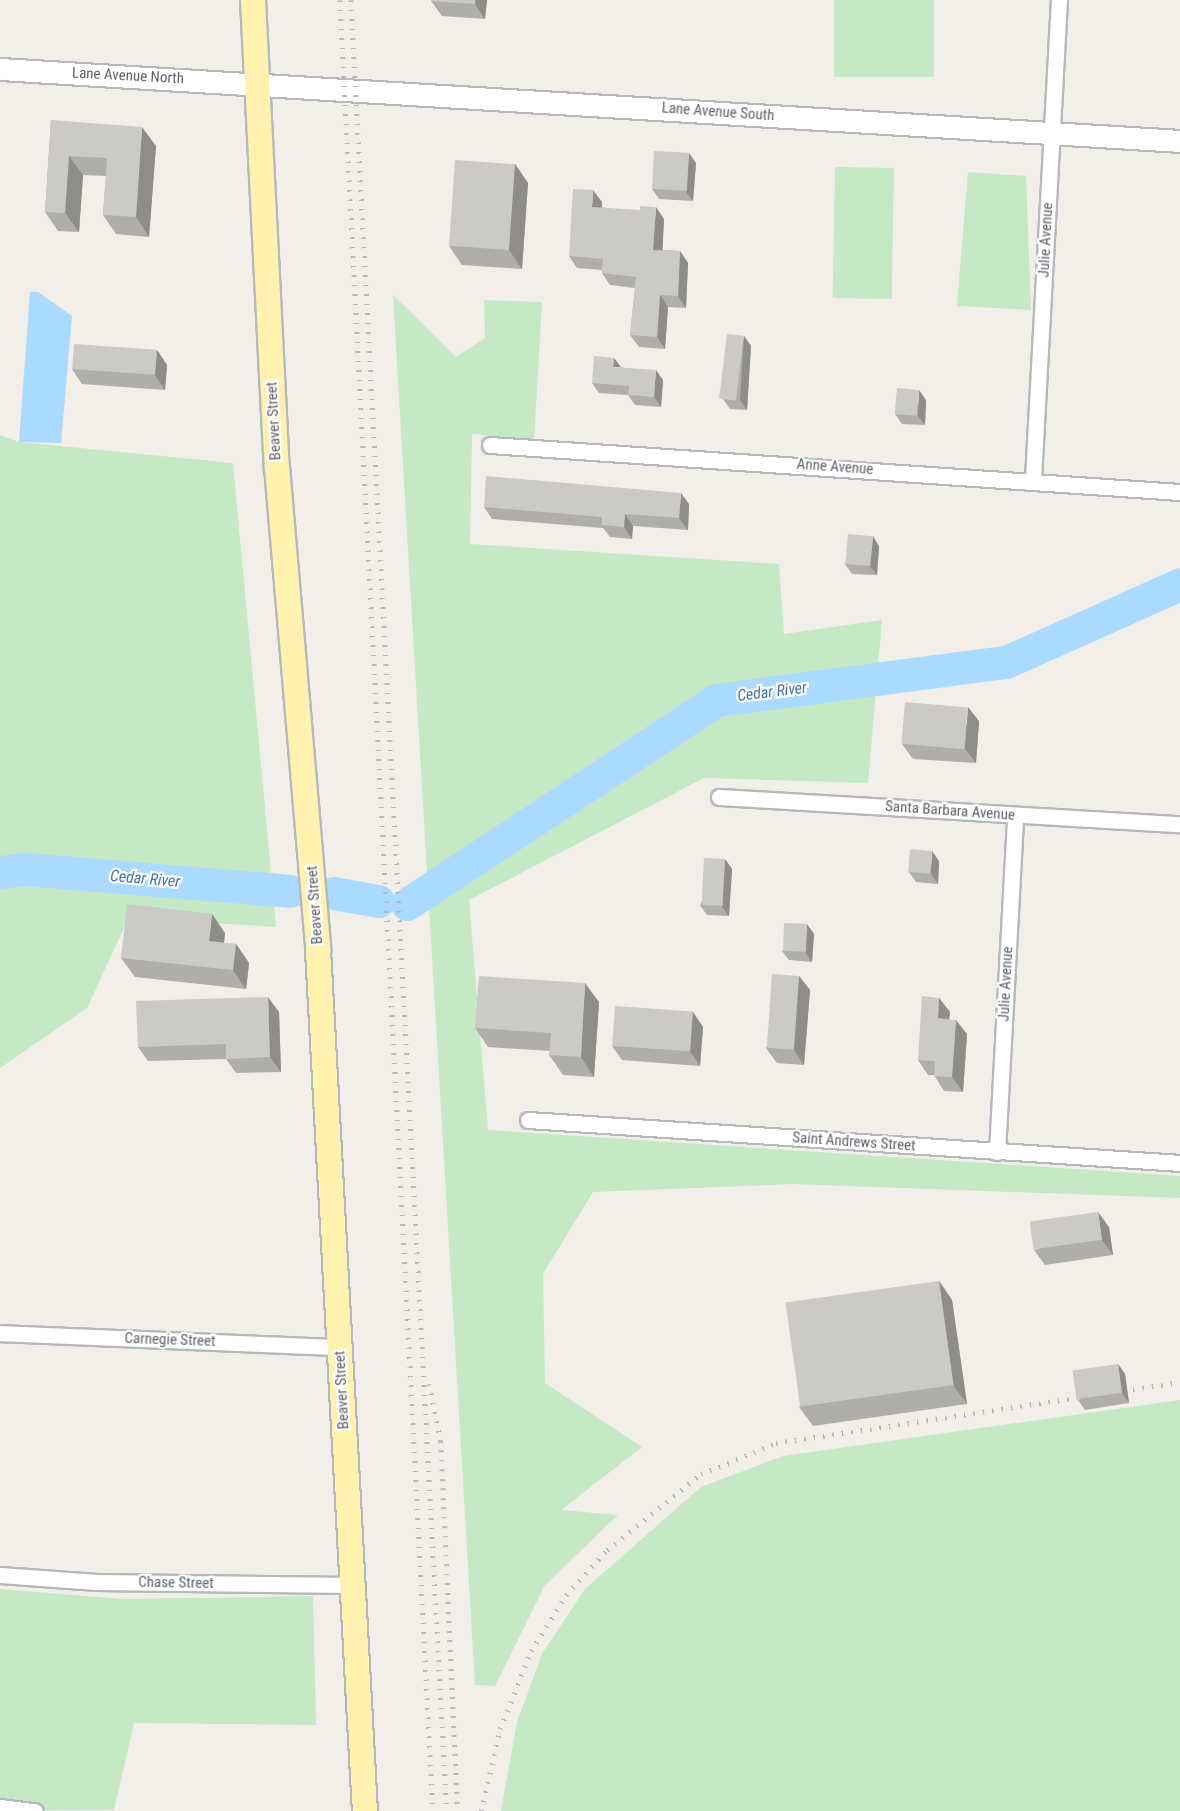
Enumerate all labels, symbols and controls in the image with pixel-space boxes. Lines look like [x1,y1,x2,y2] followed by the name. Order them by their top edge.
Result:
[72,64,184,88] street label: Lane Avenue North
[661,99,775,125] street label: Lane Avenue South
[1035,202,1057,278] street label: Julie Avenue
[263,381,285,461] street label: Beaver Street
[796,455,874,479] street label: Anne Avenue
[736,678,808,706] water label: Cedar River
[885,797,1015,825] street label: Santa Barbara Avenue
[303,865,327,945] street label: Beaver Street
[109,866,181,892] water label: Cedar River
[995,946,1017,1022] street label: Julie Avenue
[792,1129,916,1155] street label: Saint Andrews Street
[124,1329,216,1351] street label: Carnegie Street
[331,1350,353,1430] street label: Beaver Street
[138,1573,214,1593] street label: Chase Street

